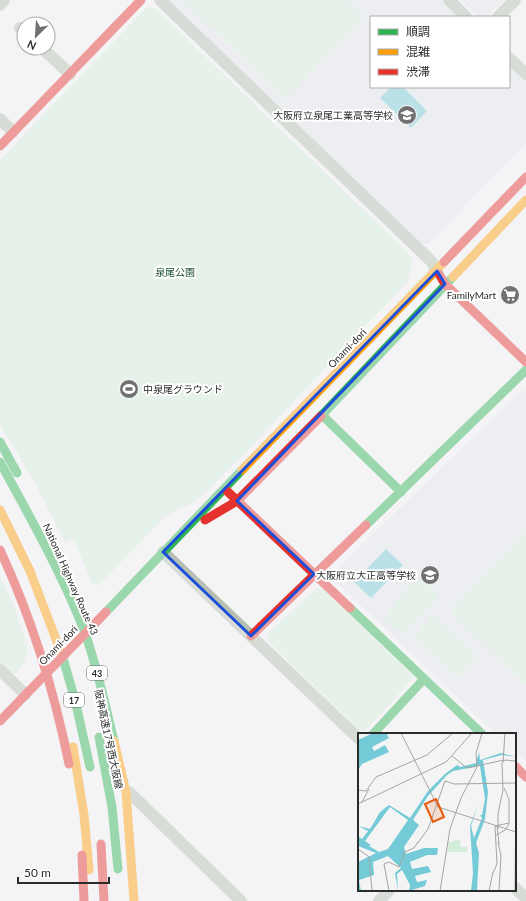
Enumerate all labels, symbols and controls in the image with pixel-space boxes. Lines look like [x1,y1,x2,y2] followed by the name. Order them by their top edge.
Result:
[16,16,56,56] north arrow
[370,16,510,88] legend
[406,24,430,39] text: 順調
[25,38,38,53] text: N
[406,44,430,59] text: 混雑
[406,64,430,79] text: 渋滞
[396,104,418,126] school or university icon: 大阪府立泉尾工業高等学校
[273,109,393,121] place label: 大阪府立泉尾工業高等学校
[155,266,195,278] park label: 泉尾公園
[499,284,521,306] supermarket icon: FamilyMart
[447,289,496,301] place label: FamilyMart
[325,326,369,370] street label: Onami-dori
[118,378,140,400] sports icon: 中泉尾グラウンド
[143,383,223,395] place label: 中泉尾グラウンド
[41,521,101,637] street label: National Highway Route 43
[419,564,441,586] school or university icon: 大阪府立大正高等学校
[316,569,416,581] place label: 大阪府立大正高等学校
[36,623,80,667] street label: Onami-dori
[87,666,107,680] road number: 43
[93,688,125,790] street label: 阪神高速17号西大阪線
[64,693,84,707] road number: 17
[358,733,516,891] inset map
[18,859,109,885] scale bar
[24,865,51,880] text: 50 m

